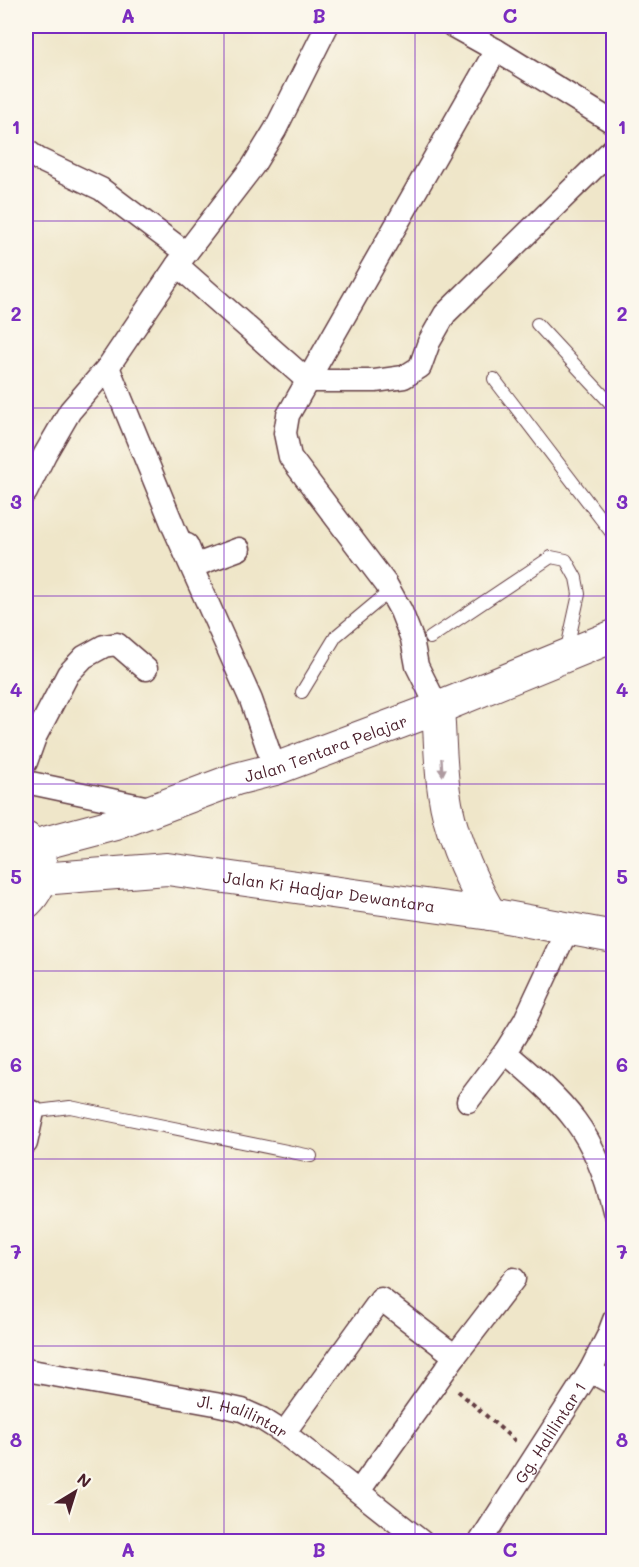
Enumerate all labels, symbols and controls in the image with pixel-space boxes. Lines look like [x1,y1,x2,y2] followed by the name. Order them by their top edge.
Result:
[121,2,135,28] text: A
[312,2,326,28] text: B
[503,2,518,28] text: C
[12,113,20,139] text: 1
[618,113,626,139] text: 1
[10,300,22,326] text: 2
[616,300,628,326] text: 2
[10,488,22,514] text: 3
[616,488,628,514] text: 3
[10,676,23,702] text: 4
[616,676,629,702] text: 4
[242,709,410,786] street label: Jalan Tentara Pelajar
[438,757,447,776] one-way arrow
[10,863,22,889] text: 5
[616,863,628,889] text: 5
[222,866,436,916] street label: Jalan Ki Hadjar Dewantara
[10,1051,22,1077] text: 6
[616,1051,628,1077] text: 6
[10,1238,22,1264] text: 7
[616,1238,628,1264] text: 7
[510,1378,590,1487] street label: Gg. Halilintar 1
[196,1390,292,1443] street label: Jl. Halilintar
[10,1426,22,1452] text: 8
[616,1426,628,1452] text: 8
[45,1462,105,1522] north arrow
[73,1468,96,1492] text: N
[121,1536,135,1562] text: A
[312,1536,326,1562] text: B
[503,1536,518,1562] text: C

